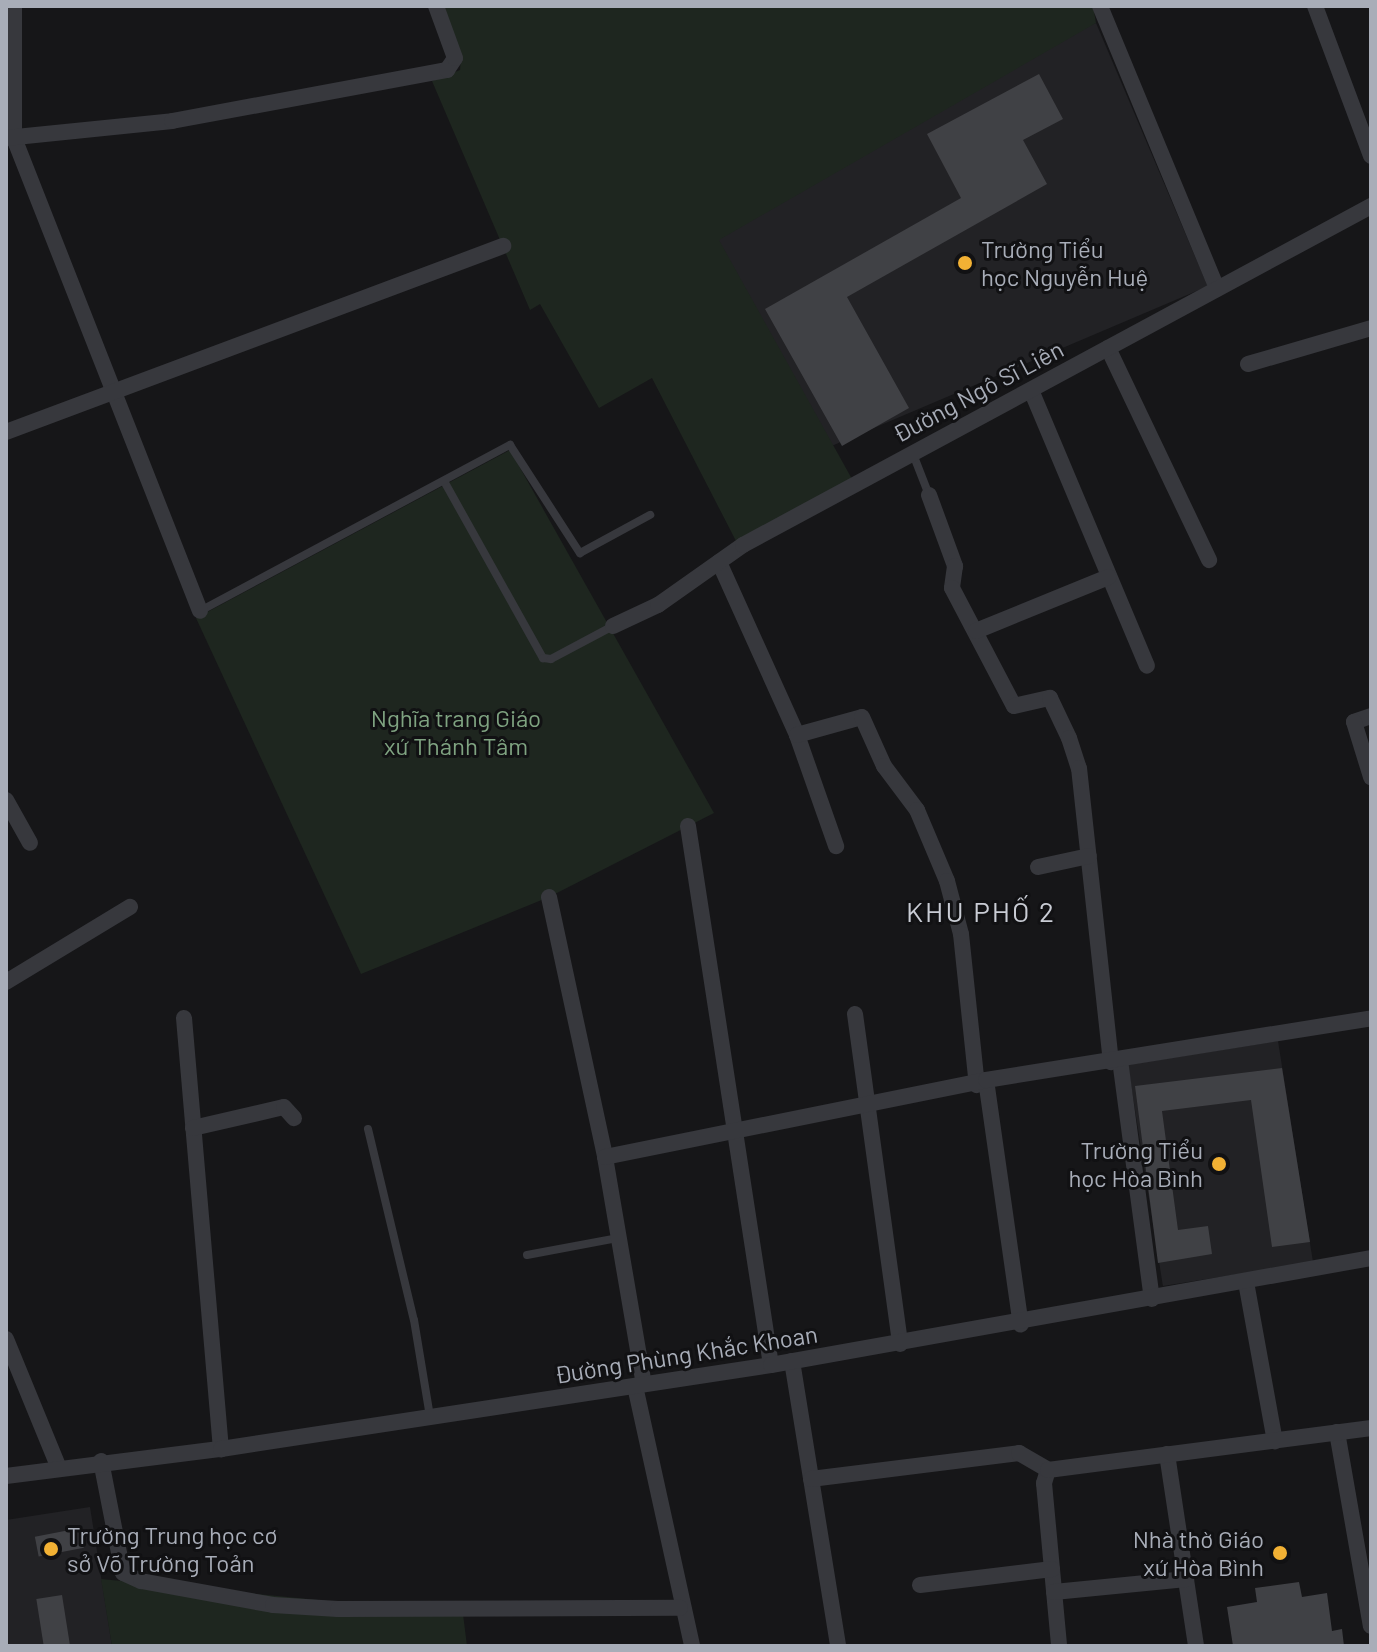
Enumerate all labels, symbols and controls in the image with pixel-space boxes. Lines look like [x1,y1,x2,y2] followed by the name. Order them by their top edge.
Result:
[981,235,1148,291] place label: Trường Tiểu học Nguyễn Huệ
[956,254,974,272] marker: Trường Tiểu học Nguyễn Huệ
[888,334,1068,448] street label: Đường Ngô Sĩ Liên
[371,704,541,760] park label: Nghĩa trang Giáo xứ Thánh Tâm
[906,894,1056,928] district label: KHU PHỐ 2
[1068,1136,1203,1192] place label: Trường Tiểu học Hòa Bình
[1210,1155,1228,1173] marker: Trường Tiểu học Hòa Bình
[553,1319,819,1389] street label: Đường Phùng Khắc Khoan
[67,1521,277,1577] place label: Trường Trung học cơ sở Võ Trường Toản
[1133,1525,1264,1581] place label: Nhà thờ Giáo xứ Hòa Bình
[42,1540,60,1558] marker: Trường Trung học cơ sở Võ Trường Toản
[1271,1544,1289,1562] marker: Nhà thờ Giáo xứ Hòa Bình

